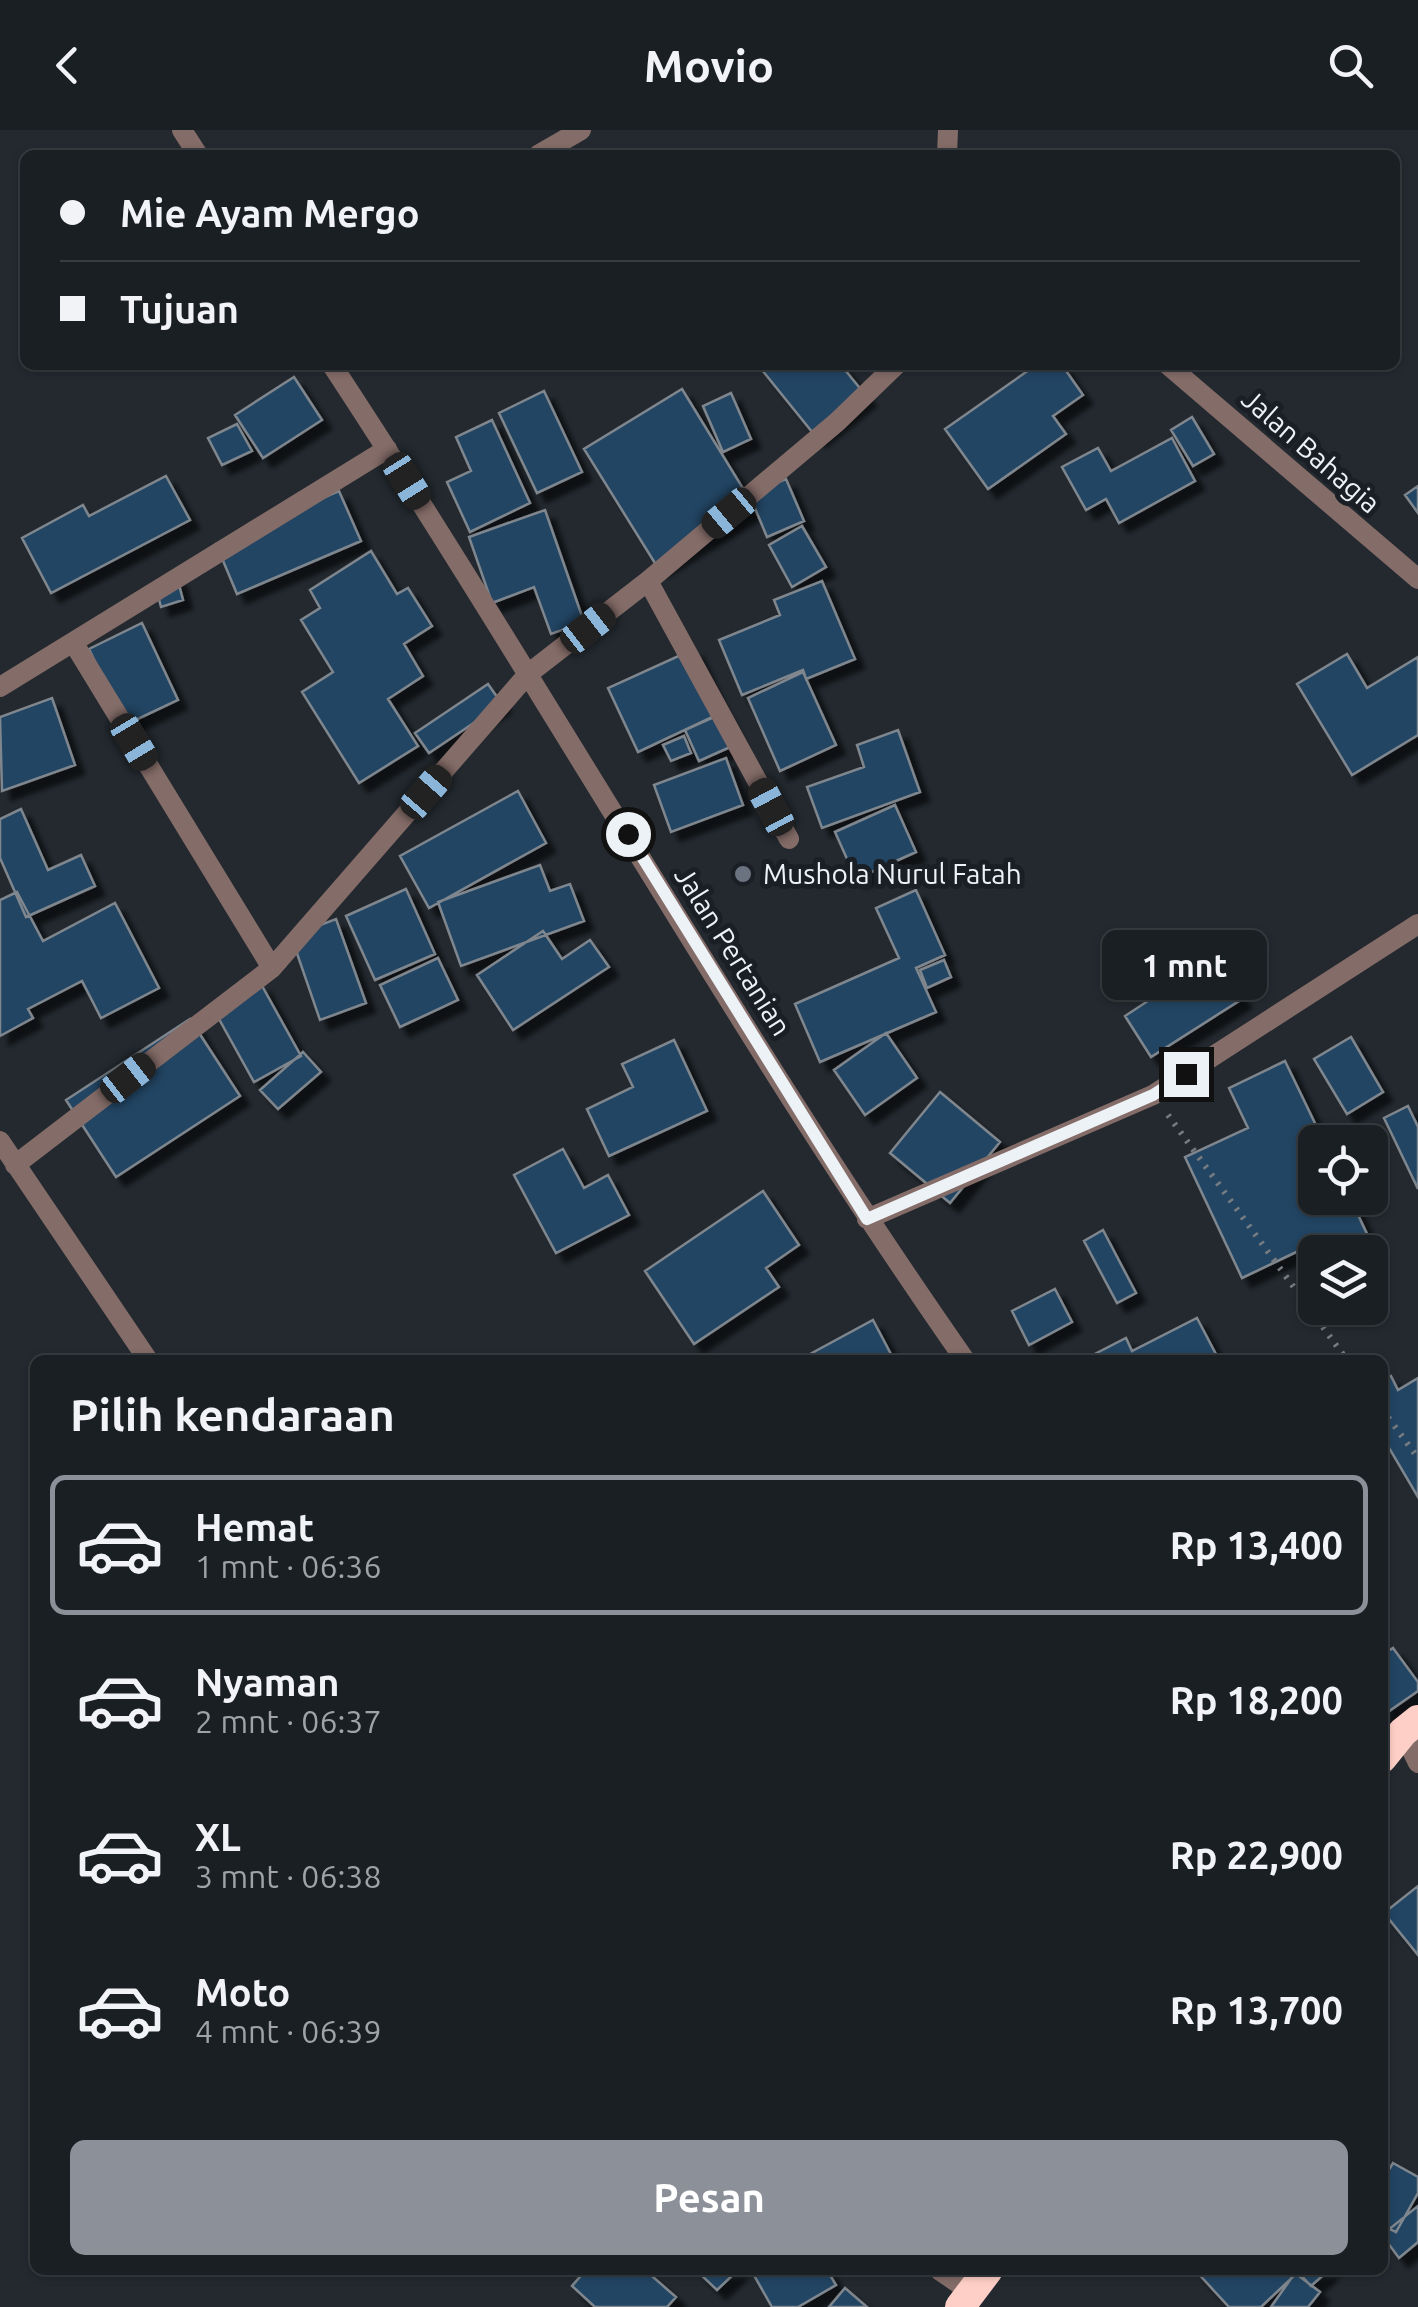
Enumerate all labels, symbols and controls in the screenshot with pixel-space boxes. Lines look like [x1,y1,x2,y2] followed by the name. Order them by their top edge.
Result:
[40,38,95,93] icon: back
[1323,38,1378,93] icon: search
[644,40,774,91] text: Movio
[120,192,420,234] text: Mie Ayam Mergo
[120,288,239,330] text: Tujuan
[1236,382,1386,519] street label: Jalan Bahagia
[378,448,436,514] car
[696,482,762,544] car
[555,598,621,658] car
[106,709,162,775] car
[395,760,457,824] car
[744,773,798,841] car
[606,812,651,857] route start
[763,858,1022,889] place label: Mushola Nurul Fatah
[669,861,798,1041] street label: Jalan Pertanian
[732,863,754,885] marker: Mushola Nurul Fatah
[1104,929,1268,999] callout: 1 mnt
[1142,947,1227,983] text: 1 mnt
[95,1048,161,1108] car
[1164,1052,1209,1097] route end
[1298,1125,1388,1325] map controls
[1298,1125,1388,1215] button: locate
[1298,1235,1388,1325] button: layers
[70,1389,395,1440] text: Pilih kendaraan
[75,1500,165,1590] icon: car
[195,1506,314,1548] text: Hemat
[1170,1524,1343,1566] text: Rp 13,400
[195,1548,381,1584] text: 1 mnt · 06:36
[75,1655,165,1745] icon: car
[195,1661,340,1703] text: Nyaman
[1170,1679,1343,1721] text: Rp 18,200
[195,1703,381,1739] text: 2 mnt · 06:37
[75,1810,165,1900] icon: car
[195,1816,241,1858] text: XL
[1170,1834,1343,1876] text: Rp 22,900
[195,1858,381,1894] text: 3 mnt · 06:38
[75,1965,165,2055] icon: car
[195,1971,290,2013] text: Moto
[1170,1989,1343,2031] text: Rp 13,700
[195,2013,381,2049] text: 4 mnt · 06:39
[70,2140,1348,2255] button: Pesan

